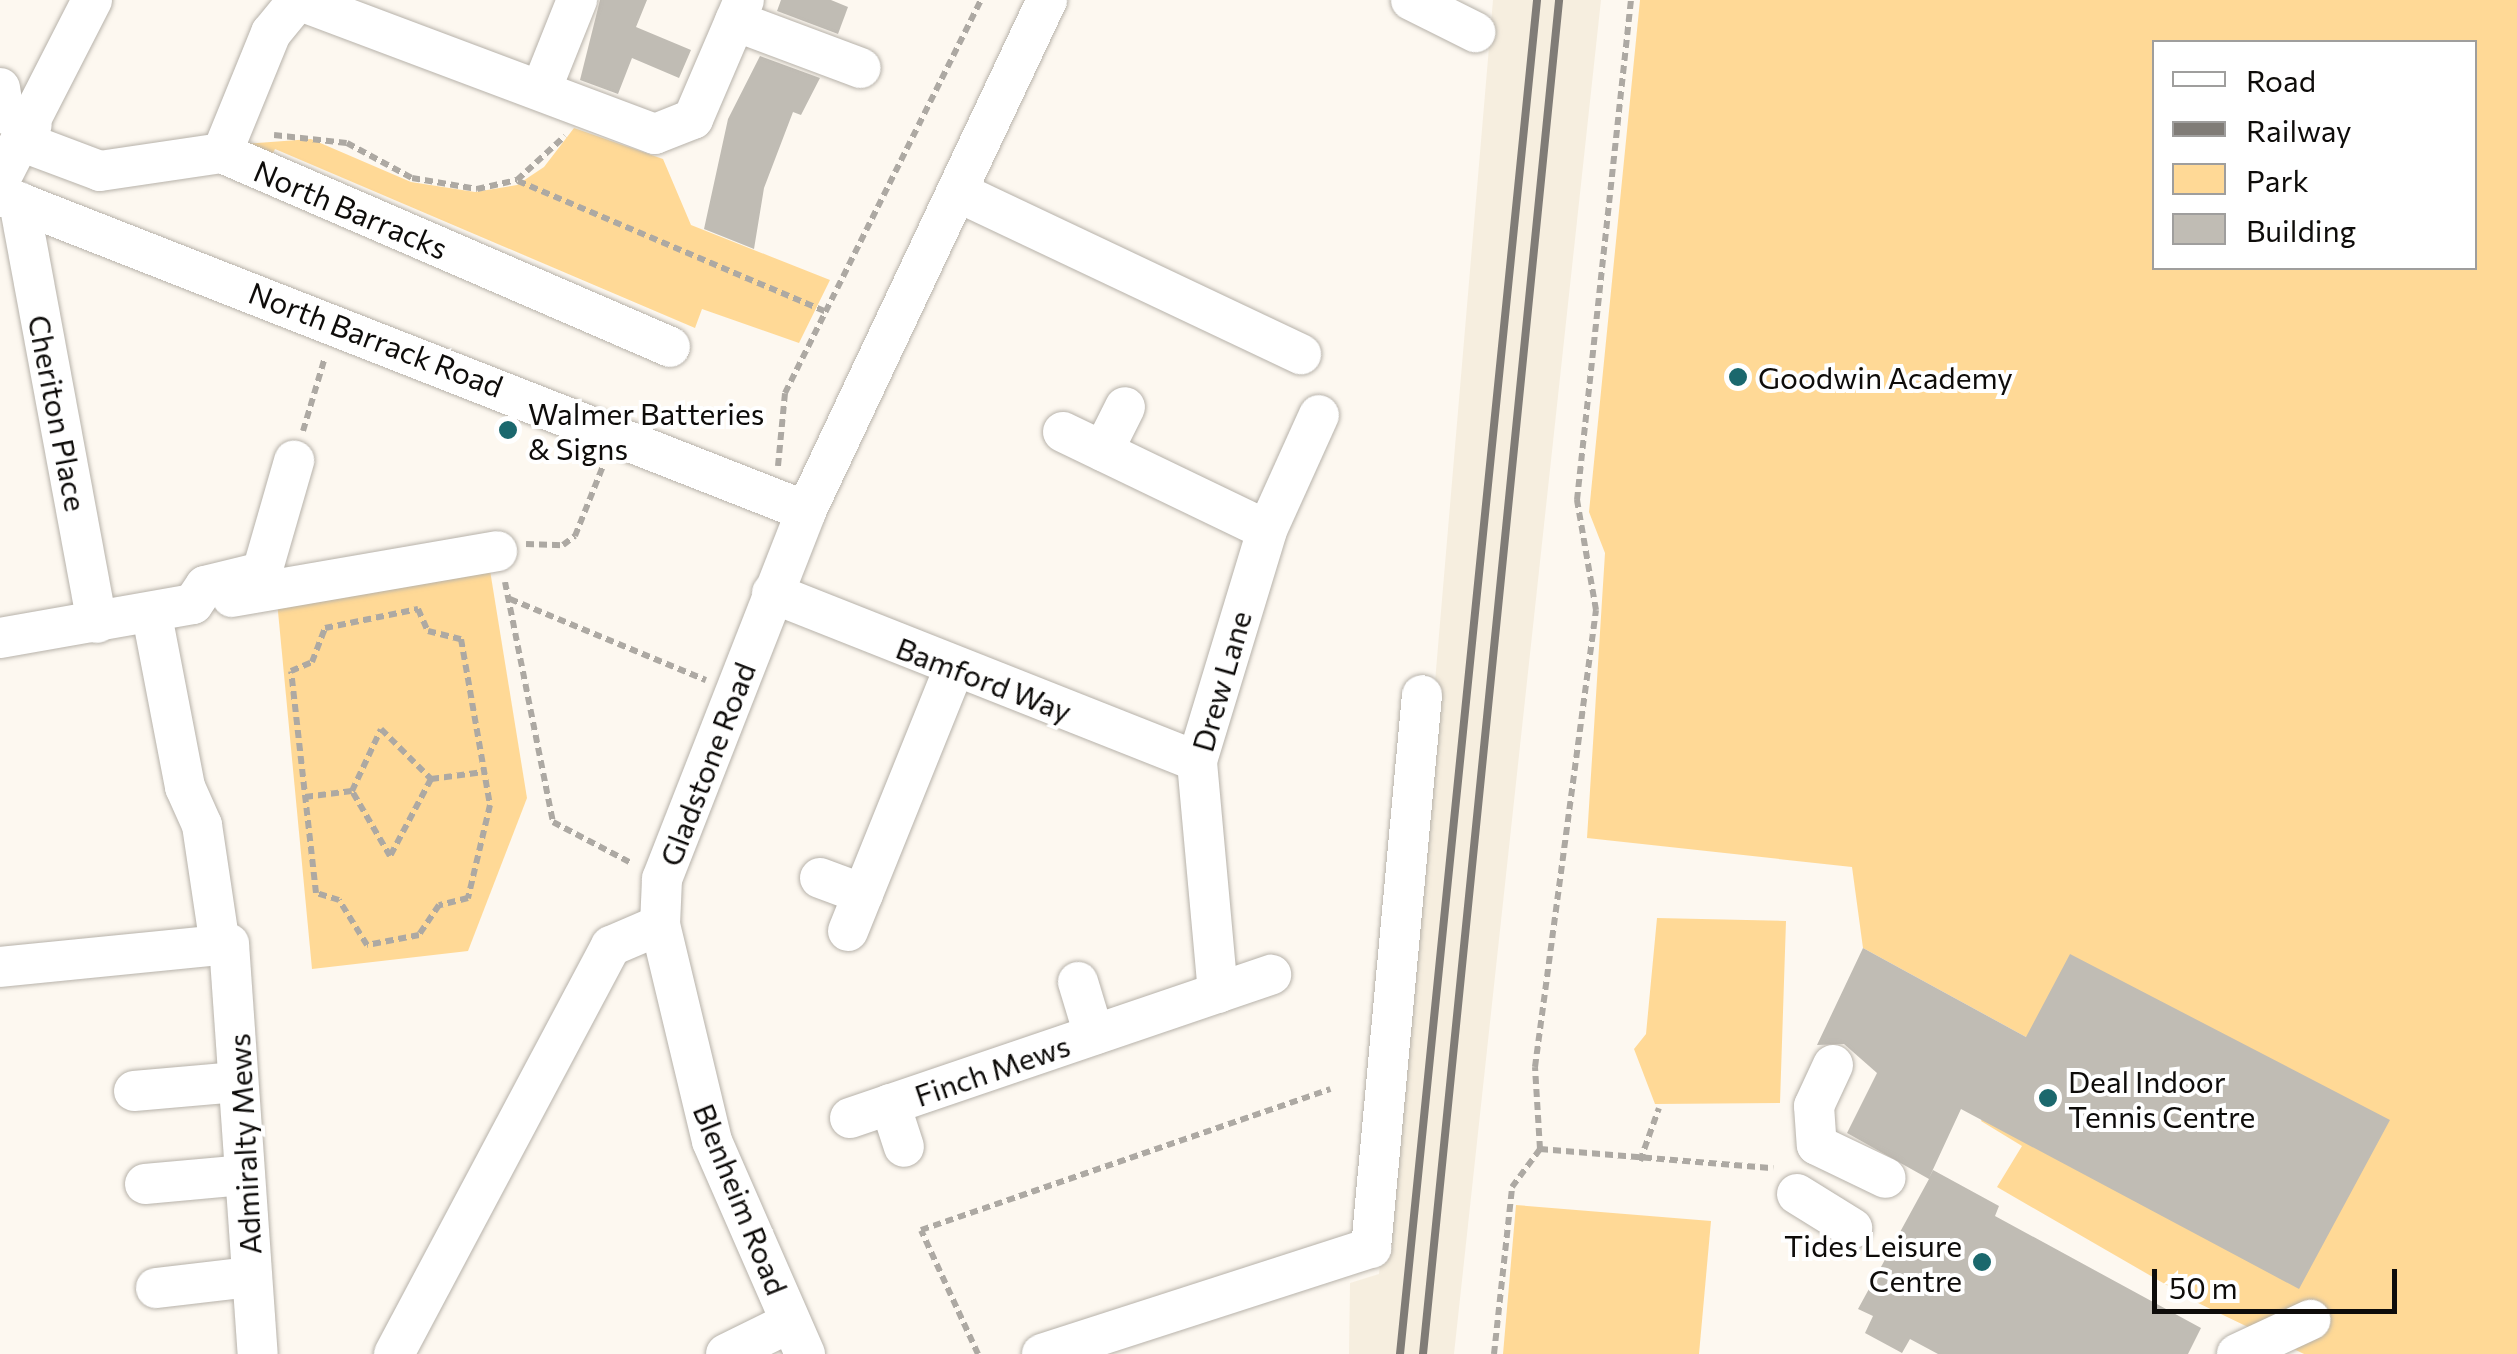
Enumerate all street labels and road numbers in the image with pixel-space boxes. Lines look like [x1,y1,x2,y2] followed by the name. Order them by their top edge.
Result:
[249,152,453,266] street label: North Barracks
[244,274,508,404] street label: North Barrack Road
[21,312,95,514] street label: Cheriton Place
[1184,607,1258,755] street label: Drew Lane
[891,629,1077,729] street label: Bamford Way
[652,657,762,871] street label: Gladstone Road
[910,1027,1074,1113] street label: Finch Mews
[220,1032,268,1256] street label: Admiralty Mews
[686,1098,796,1300] street label: Blenheim Road

